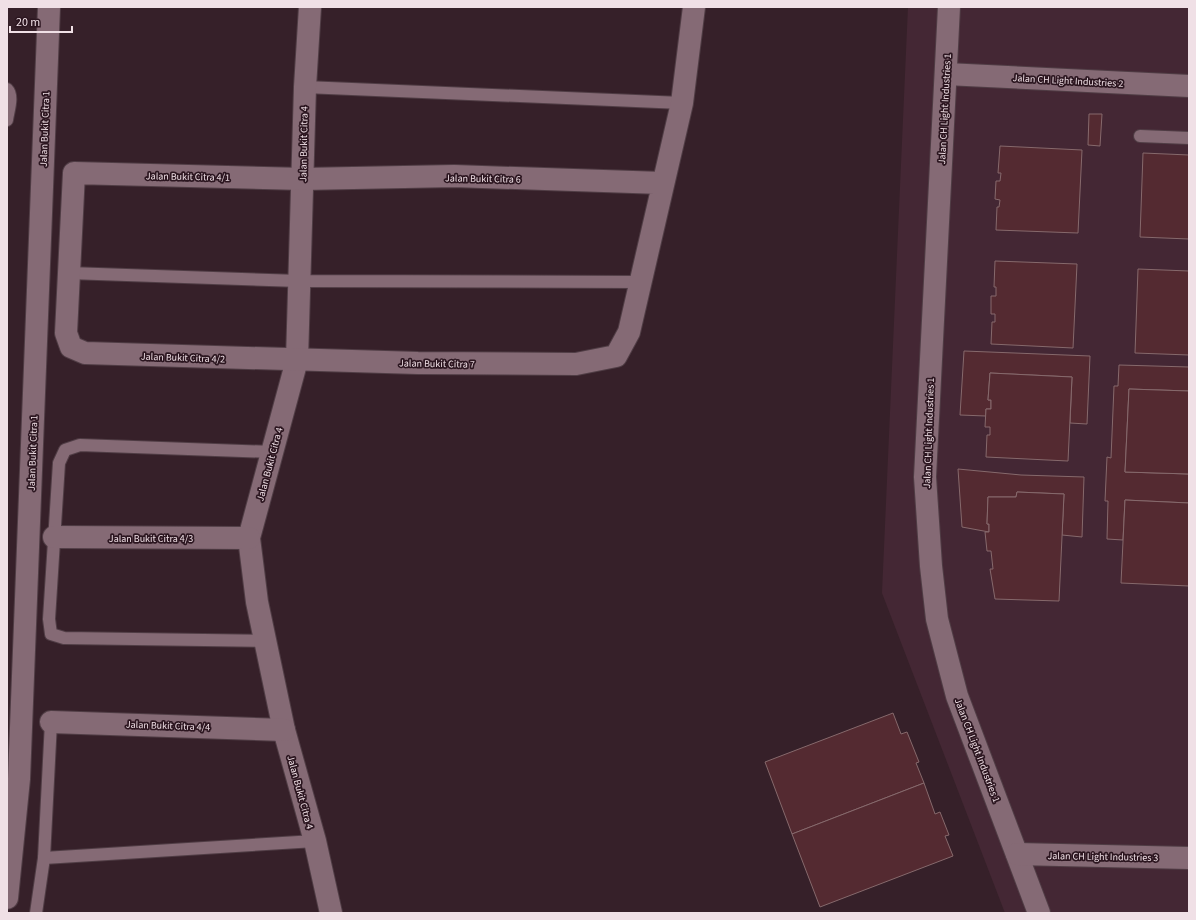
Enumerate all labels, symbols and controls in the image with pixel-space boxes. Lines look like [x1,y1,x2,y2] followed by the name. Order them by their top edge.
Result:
[10,8,72,34] scale bar
[16,14,40,31] text: 20 m
[935,53,955,165] street label: Jalan CH Light Industries 1
[1012,71,1124,91] street label: Jalan CH Light Industries 2
[37,91,53,167] street label: Jalan Bukit Citra 1
[296,106,312,182] street label: Jalan Bukit Citra 4
[146,169,230,185] street label: Jalan Bukit Citra 4/1
[445,171,521,187] street label: Jalan Bukit Citra 6
[141,350,225,366] street label: Jalan Bukit Citra 4/2
[399,356,475,372] street label: Jalan Bukit Citra 7
[920,377,938,489] street label: Jalan CH Light Industries 1
[25,415,41,491] street label: Jalan Bukit Citra 1
[253,426,287,503] street label: Jalan Bukit Citra 4
[109,532,193,546] street label: Jalan Bukit Citra 4/3
[951,696,1003,805] street label: Jalan CH Light Industries 1
[126,718,210,734] street label: Jalan Bukit Citra 4/4
[283,754,317,831] street label: Jalan Bukit Citra 4
[1047,849,1159,865] street label: Jalan CH Light Industries 3

